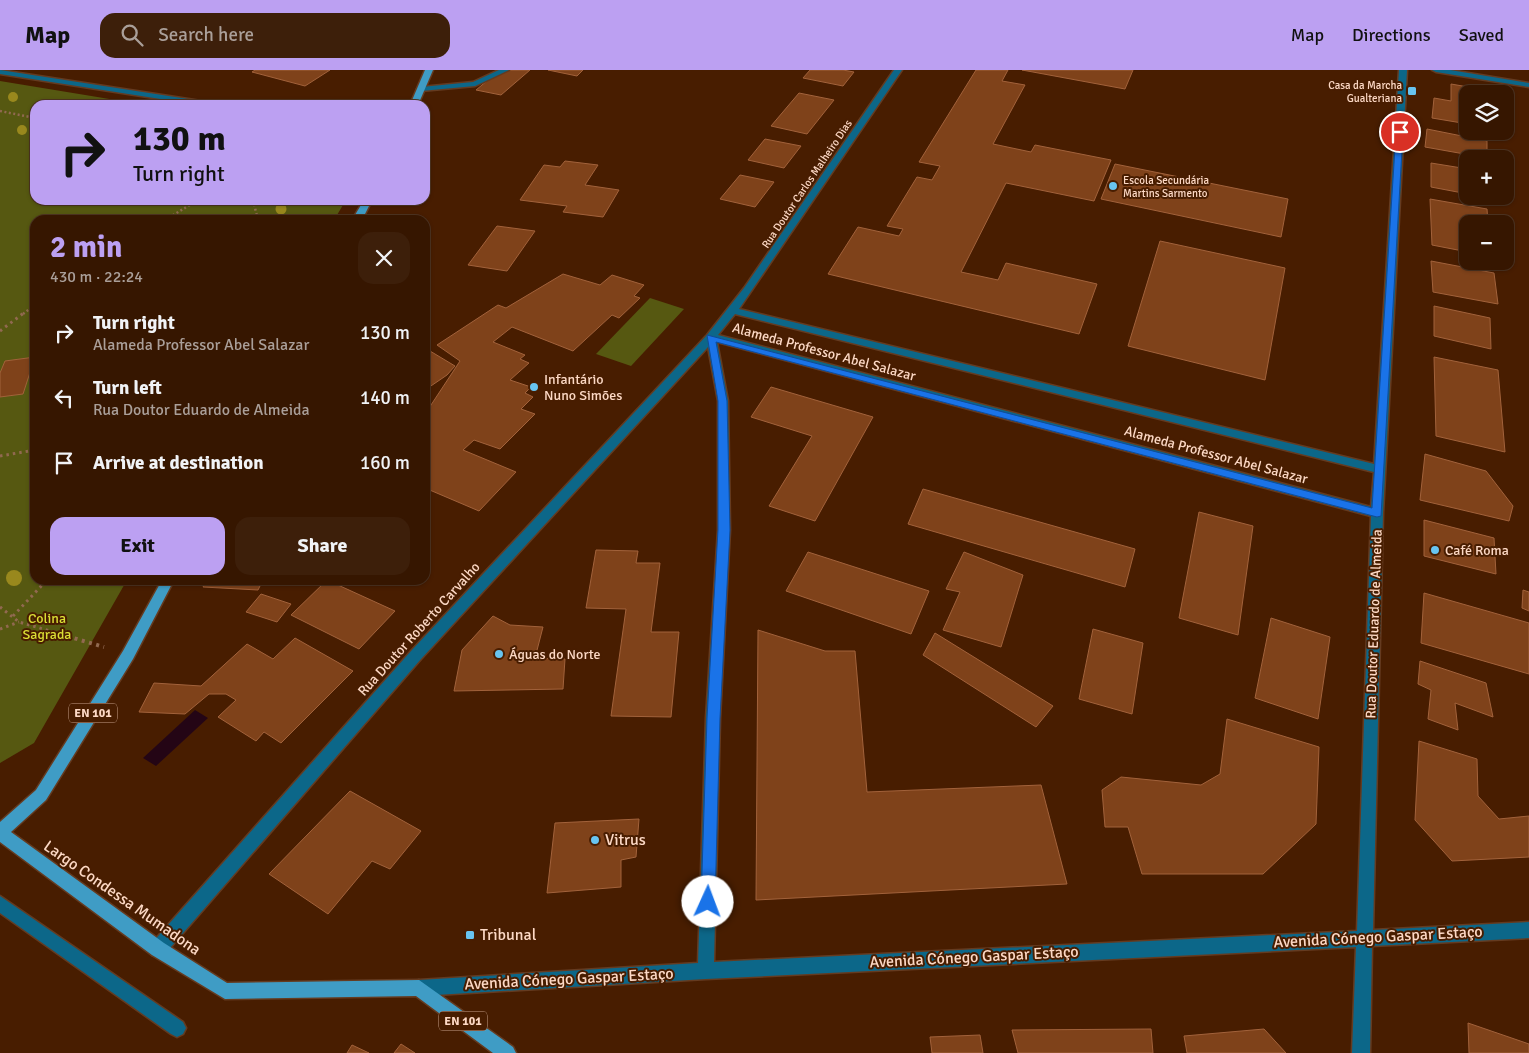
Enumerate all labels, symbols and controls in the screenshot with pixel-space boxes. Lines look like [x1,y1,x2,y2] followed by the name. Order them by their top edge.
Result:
[100,13,450,58] search box
[25,20,70,50] text: Map
[118,21,146,49] icon: search
[158,23,254,47] text: Search here
[1291,24,1324,46] text: Map
[1352,24,1431,46] text: Directions
[1459,24,1504,46] text: Saved
[1328,79,1402,105] place label: Casa da Marcha Gualteriana
[1406,85,1418,97] marker: Casa da Marcha Gualteriana
[1459,85,1514,270] map controls
[1459,85,1514,140] button: layers
[1379,111,1421,153] pin
[133,117,226,160] text: 130 m
[759,117,855,251] street label: Rua Doutor Carlos Malheiro Dias
[1386,118,1414,146] icon: arrive
[50,120,115,185] icon: right
[1459,150,1514,205] button: +
[133,160,225,187] text: Turn right
[1123,174,1210,200] place label: Escola Secundária Martins Sarmento
[1107,180,1119,192] marker: Escola Secundária Martins Sarmento
[1459,215,1514,270] button: −
[50,229,122,266] text: 2 min
[358,232,410,284] button: close
[50,267,143,287] text: 430 m · 22:24
[93,311,175,335] text: Turn right
[50,319,78,347] icon: right
[730,319,918,385] street label: Alameda Professor Abel Salazar
[360,321,410,345] text: 130 m
[93,335,309,355] text: Alameda Professor Abel Salazar
[544,371,622,404] place label: Infantário Nuno Simões
[93,376,162,400] text: Turn left
[528,381,540,393] marker: Infantário Nuno Simões
[50,384,78,412] icon: left
[360,386,410,410] text: 140 m
[93,400,310,420] text: Rua Doutor Eduardo de Almeida
[1122,422,1310,488] street label: Alameda Professor Abel Salazar
[50,449,78,477] icon: arrive
[93,451,264,475] text: Arrive at destination
[360,451,410,475] text: 160 m
[50,517,225,575] button: Exit
[235,517,410,575] button: Share
[1362,529,1386,719] street label: Rua Doutor Eduardo de Almeida
[1445,542,1509,559] place label: Café Roma
[1429,544,1441,556] marker: Café Roma
[354,559,484,699] street label: Rua Doutor Roberto Carvalho
[23,610,71,643] park label: Colina Sagrada
[509,646,601,663] place label: Águas do Norte
[493,648,505,660] marker: Águas do Norte
[69,704,117,722] road number: EN 101
[605,830,646,850] place label: Vitrus
[589,834,601,846] marker: Vitrus
[40,836,204,960] street label: Largo Condessa Mumadona
[681,875,733,927] position arrow
[1273,922,1483,952] street label: Avenida Cónego Gaspar Estaço
[480,925,537,945] place label: Tribunal
[464,929,476,941] marker: Tribunal
[869,942,1079,972] street label: Avenida Cónego Gaspar Estaço
[464,964,674,994] street label: Avenida Cónego Gaspar Estaço
[439,1011,487,1030] road number: EN 101

